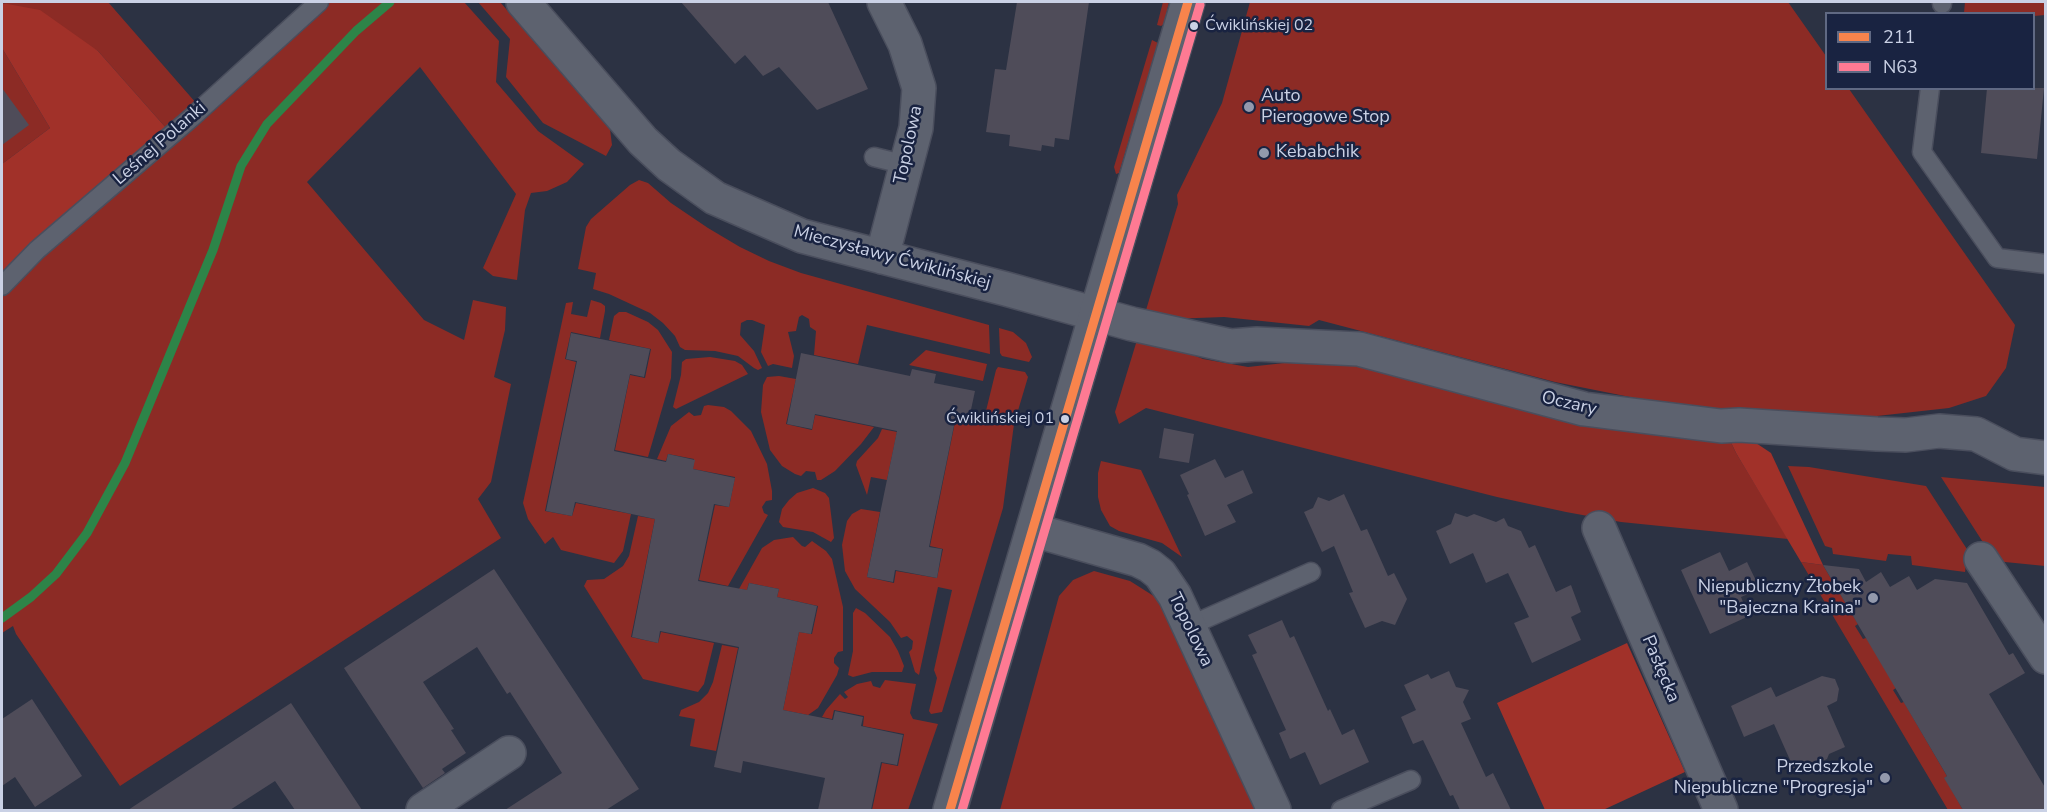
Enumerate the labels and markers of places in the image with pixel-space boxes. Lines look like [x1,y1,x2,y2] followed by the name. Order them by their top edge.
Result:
[1205,16,1313,36] place label: Ćwiklińskiej 02
[1188,20,1200,32] marker: Ćwiklińskiej 02
[1261,86,1390,128] place label: Auto Pierogowe Stop
[1242,100,1256,114] marker: Auto Pierogowe Stop
[1276,142,1359,164] place label: Kebabchik
[1257,146,1271,160] marker: Kebabchik
[946,409,1054,429] place label: Ćwiklińskiej 01
[1059,413,1071,425] marker: Ćwiklińskiej 01
[1698,577,1861,620] place label: Niepubliczny Żłobek "Bajeczna Kraina"
[1866,591,1880,605] marker: Niepubliczny Żłobek "Bajeczna Kraina"
[1674,757,1873,800] place label: Przedszkole Niepubliczne "Progresja"
[1878,771,1892,785] marker: Przedszkole Niepubliczne "Progresja"

